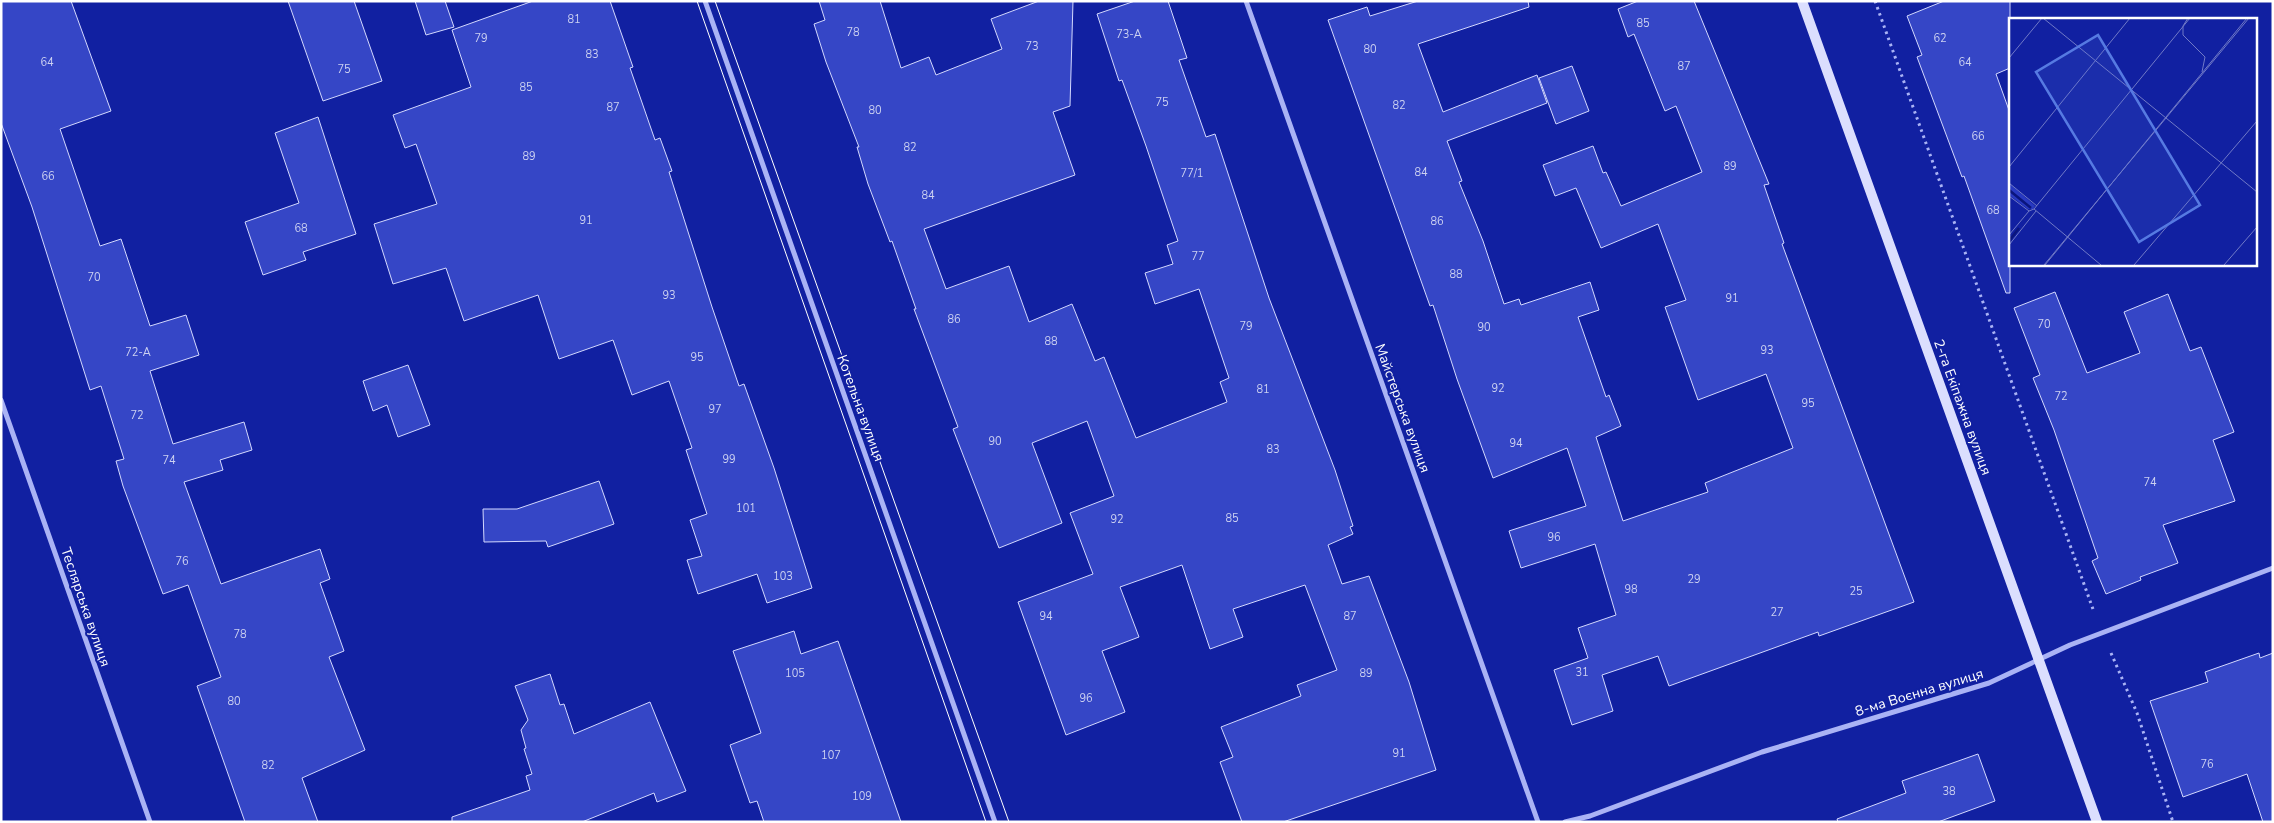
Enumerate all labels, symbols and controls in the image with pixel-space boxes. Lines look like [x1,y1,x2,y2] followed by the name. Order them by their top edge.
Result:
[567,12,581,27] house number: 81
[1636,16,1650,31] house number: 85
[2009,18,2256,265] inset map
[846,25,860,40] house number: 78
[1116,27,1142,42] house number: 73-А
[474,31,488,46] house number: 79
[1933,31,1947,46] house number: 62
[1025,39,1039,54] house number: 73
[1363,42,1377,57] house number: 80
[585,47,599,62] house number: 83
[40,55,54,70] house number: 64
[1958,55,1972,70] house number: 64
[1677,59,1691,74] house number: 87
[337,62,351,77] house number: 75
[519,80,533,95] house number: 85
[1155,95,1169,110] house number: 75
[1392,98,1406,113] house number: 82
[606,100,620,115] house number: 87
[868,103,882,118] house number: 80
[1971,129,1985,144] house number: 66
[903,140,917,155] house number: 82
[522,149,536,164] house number: 89
[1723,159,1737,174] house number: 89
[1414,165,1428,180] house number: 84
[1181,166,1203,181] house number: 77/1
[41,169,55,184] house number: 66
[921,188,935,203] house number: 84
[1986,203,2000,218] house number: 68
[579,213,593,228] house number: 91
[1430,214,1444,229] house number: 86
[294,221,308,236] house number: 68
[1191,249,1205,264] house number: 77
[1449,267,1463,282] house number: 88
[87,270,101,285] house number: 70
[662,288,676,303] house number: 93
[1725,291,1739,306] house number: 91
[947,312,961,327] house number: 86
[2037,317,2051,332] house number: 70
[1239,319,1253,334] house number: 79
[1477,320,1491,335] house number: 90
[1044,334,1058,349] house number: 88
[1929,337,1996,478] street label: 2-га Екіпажна вулиця
[1370,341,1435,475] street label: Майстерська вулиця
[1760,343,1774,358] house number: 93
[125,345,151,360] house number: 72-А
[690,350,704,365] house number: 95
[832,352,889,464] street label: Котельна вулиця
[1491,381,1505,396] house number: 92
[1256,382,1270,397] house number: 81
[2054,389,2068,404] house number: 72
[1801,396,1815,411] house number: 95
[708,402,722,417] house number: 97
[130,408,144,423] house number: 72
[988,434,1002,449] house number: 90
[1509,436,1523,451] house number: 94
[1266,442,1280,457] house number: 83
[722,452,736,467] house number: 99
[162,453,176,468] house number: 74
[2143,475,2157,490] house number: 74
[736,501,756,516] house number: 101
[1225,511,1239,526] house number: 85
[1110,512,1124,527] house number: 92
[1547,530,1561,545] house number: 96
[56,545,115,669] street label: Теслярська вулиця
[175,554,189,569] house number: 76
[773,569,793,584] house number: 103
[1687,572,1701,587] house number: 29
[1624,582,1638,597] house number: 98
[1849,584,1863,599] house number: 25
[1770,605,1784,620] house number: 27
[1039,609,1053,624] house number: 94
[1343,609,1357,624] house number: 87
[233,627,247,642] house number: 78
[1853,664,1986,721] street label: 8-ма Воєнна вулиця
[1575,665,1589,680] house number: 31
[785,666,805,681] house number: 105
[1359,666,1373,681] house number: 89
[1079,691,1093,706] house number: 96
[227,694,241,709] house number: 80
[1392,746,1406,761] house number: 91
[821,748,841,763] house number: 107
[2200,757,2214,772] house number: 76
[261,758,275,773] house number: 82
[1942,784,1956,799] house number: 38
[852,789,872,804] house number: 109

